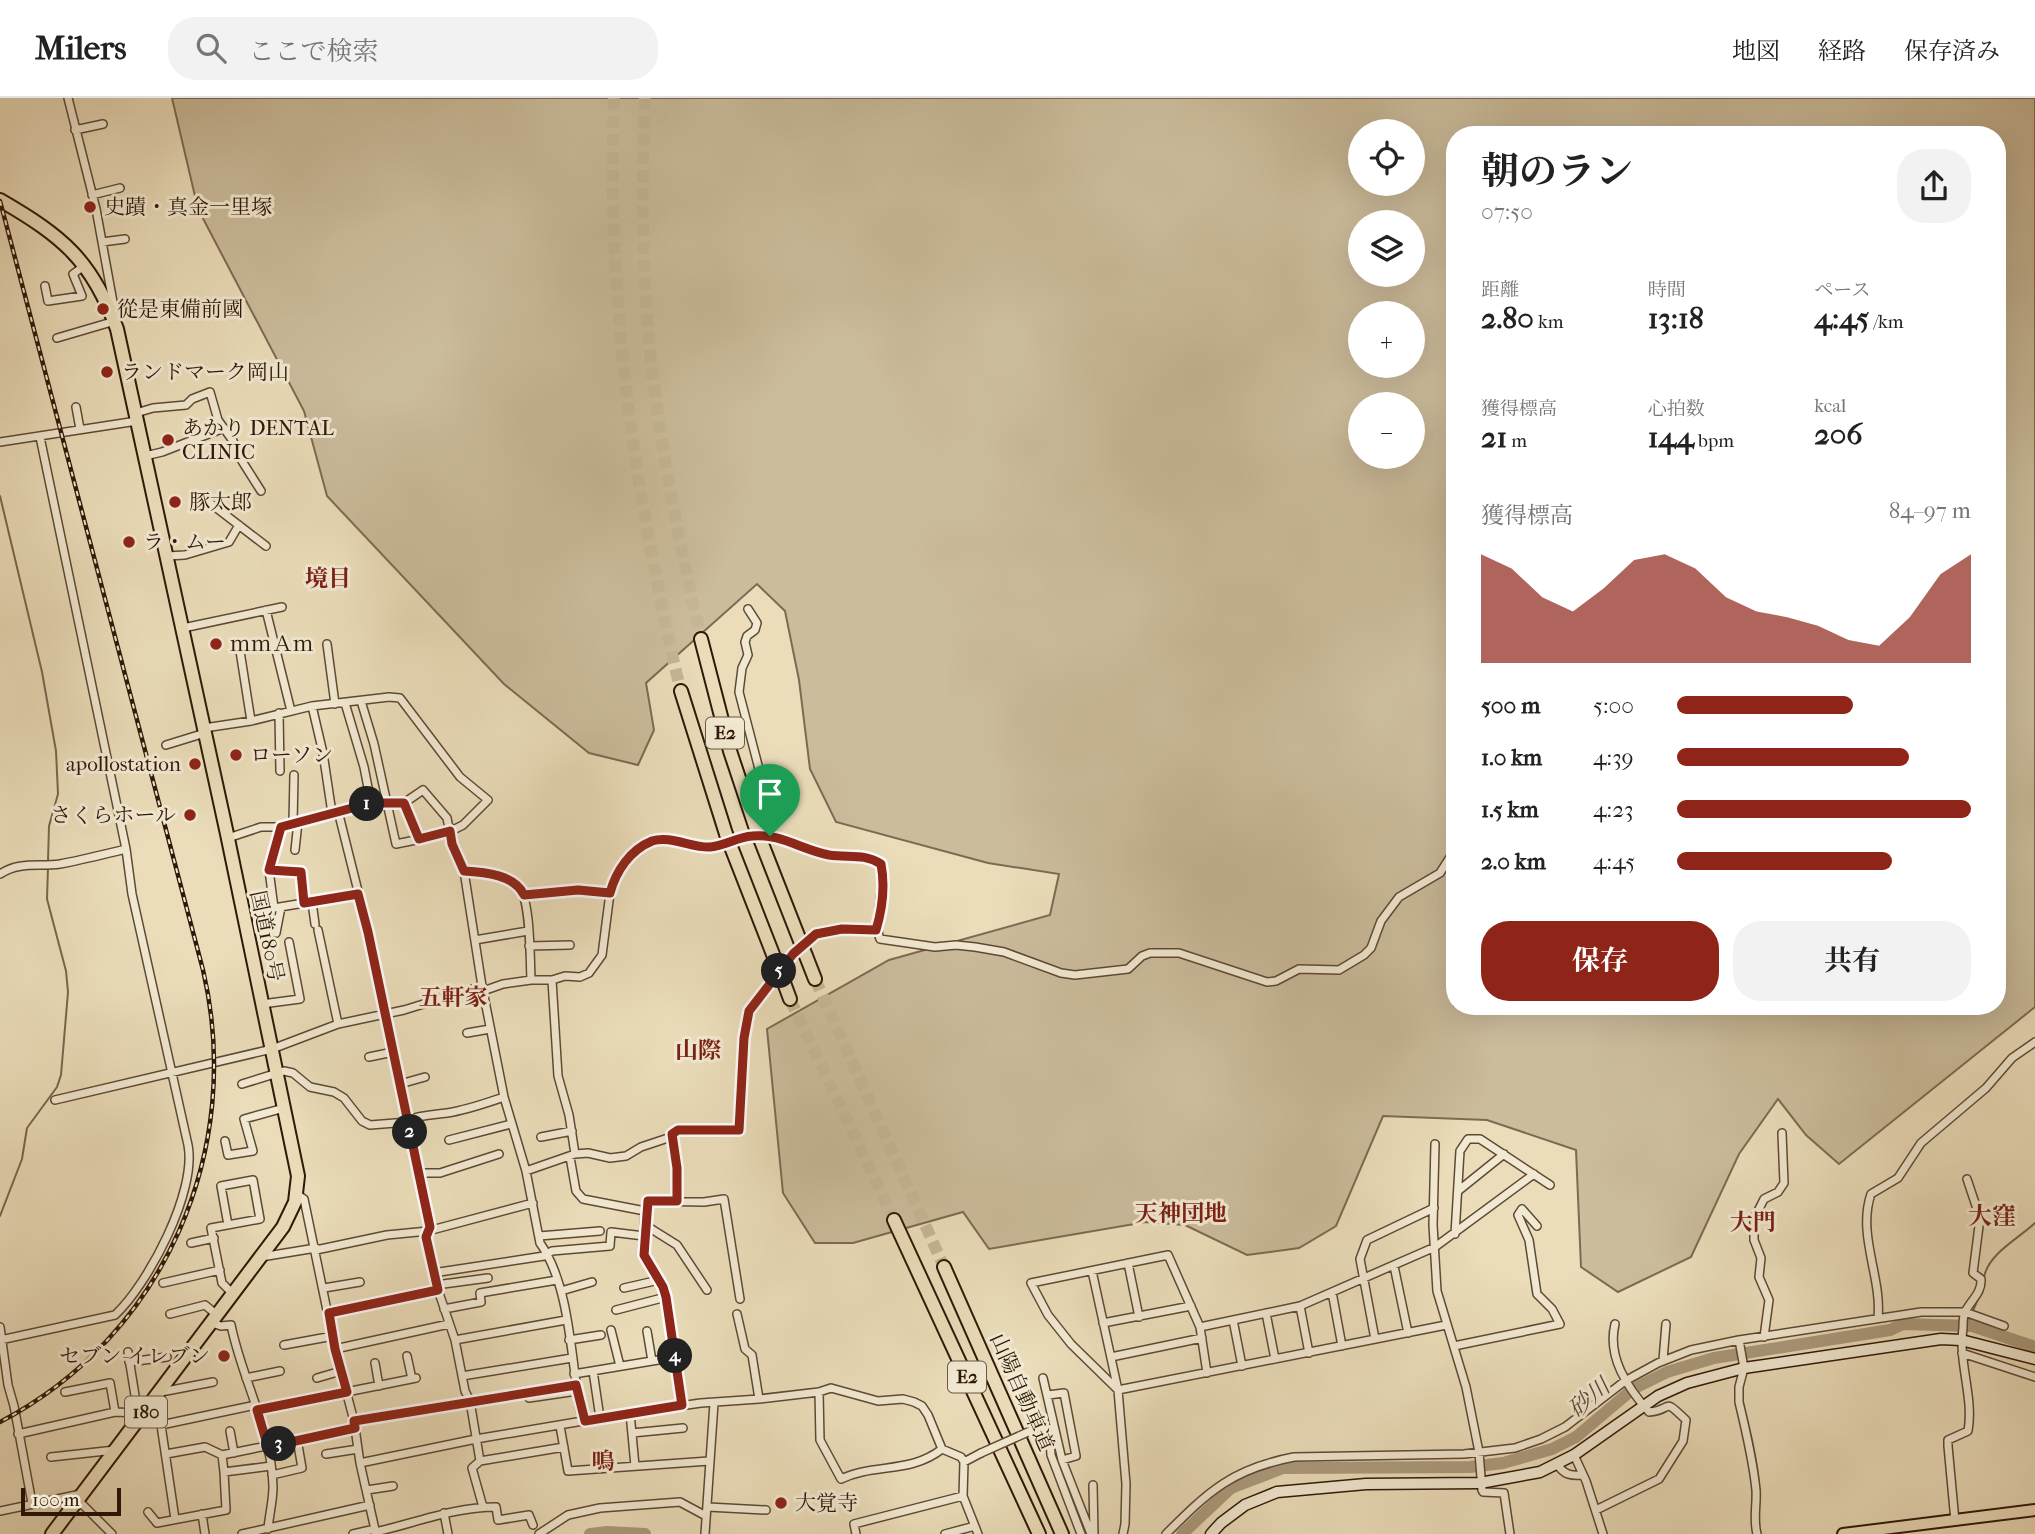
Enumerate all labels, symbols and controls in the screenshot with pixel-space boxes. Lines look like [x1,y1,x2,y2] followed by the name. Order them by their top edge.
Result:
[168,17,658,80] search box
[35,29,126,68] text: Milers
[192,29,230,67] icon: search
[248,36,378,67] text: ここで検索
[1732,37,1780,65] text: 地図
[1818,37,1866,65] text: 経路
[1904,37,2000,65] text: 保存済み
[1348,119,1425,469] map controls
[1348,119,1425,196] button: locate
[1481,149,1633,194] text: 朝のラン
[1897,149,1971,223] button: share
[104,195,272,219] place label: 史蹟・真金一里塚
[1481,198,1533,225] text: 07:50
[82,199,98,215] marker: 史蹟・真金一里塚
[1348,210,1425,287] button: layers
[1481,279,1519,301] text: 距離
[1648,279,1686,301] text: 時間
[1814,279,1870,301] text: ペース
[117,297,243,321] place label: 從是東備前國
[95,301,111,317] marker: 從是東備前國
[1348,301,1425,378] button: +
[1481,301,1534,336] text: 2.80
[1648,301,1704,336] text: 13:18
[1814,301,1869,336] text: 4:45
[1534,311,1564,333] text: km
[1869,311,1904,333] text: /km
[121,360,289,384] place label: ランドマーク岡山
[99,364,115,380] marker: ランドマーク岡山
[1348,392,1425,469] button: −
[1814,395,1846,417] text: kcal
[1481,398,1557,420] text: 獲得標高
[1648,398,1705,420] text: 心拍数
[182,416,334,464] place label: あかり DENTAL CLINIC
[1814,417,1863,452] text: 206
[1481,420,1507,455] text: 21
[1648,420,1694,455] text: 144
[1507,430,1527,452] text: m
[1694,430,1734,452] text: bpm
[160,432,176,448] marker: あかり DENTAL CLINIC
[189,490,252,514] place label: 豚太郎
[167,494,183,510] marker: 豚太郎
[1889,497,1971,524] text: 84–97 m
[1481,502,1573,529] text: 獲得標高
[143,530,226,554] place label: ラ・ムー
[121,534,137,550] marker: ラ・ムー
[305,565,351,592] district label: 境目
[230,632,314,656] place label: ｍｍＡｍ
[208,636,224,652] marker: ｍｍＡｍ
[1481,692,1540,719] text: 500 m
[1593,692,1634,719] text: 5:00
[706,718,744,748] road number: E2
[250,743,333,767] place label: ローソン
[1481,744,1542,771] text: 1.0 km
[1593,744,1634,771] text: 4:39
[228,747,244,763] marker: ローソン
[66,752,181,776] place label: apollostation
[187,756,203,772] marker: apollostation
[740,764,800,836] pin
[751,775,789,813] icon: arrive
[350,786,384,822] pin: 1
[363,792,370,814] text: 1
[1481,796,1539,823] text: 1.5 km
[1593,796,1633,823] text: 4:23
[50,803,176,827] place label: さくらホール
[182,807,198,823] marker: さくらホール
[1481,848,1546,875] text: 2.0 km
[1593,848,1635,875] text: 4:45
[246,888,288,984] street label: 国道180号
[1481,921,1719,1001] button: 保存
[1733,921,1971,1001] button: 共有
[762,954,796,988] pin: 5
[774,959,783,981] text: 5
[419,984,488,1011] district label: 五軒家
[675,1037,721,1064] district label: 山際
[392,1114,428,1150] pin: 2
[405,1120,414,1142] text: 2
[1135,1200,1227,1227] district label: 天神団地
[1968,1202,2016,1230] district label: 大窪
[1730,1209,1776,1236] district label: 大門
[985,1330,1059,1454] street label: 山陽自動車道
[658,1338,692,1374] pin: 4
[59,1344,210,1368] place label: セブン-イレブン
[669,1344,680,1366] text: 4
[216,1348,232,1364] marker: セブン-イレブン
[948,1362,986,1392] road number: E2
[1563,1371,1618,1423] water label: 砂川
[125,1396,167,1428] road number: 180
[262,1426,296,1462] pin: 3
[275,1432,282,1454] text: 3
[592,1448,615,1475] district label: 鳴
[21,1485,121,1517] scale bar
[32,1489,80,1511] text: 100 m
[795,1491,858,1515] place label: 大覚寺
[773,1495,789,1511] marker: 大覚寺

